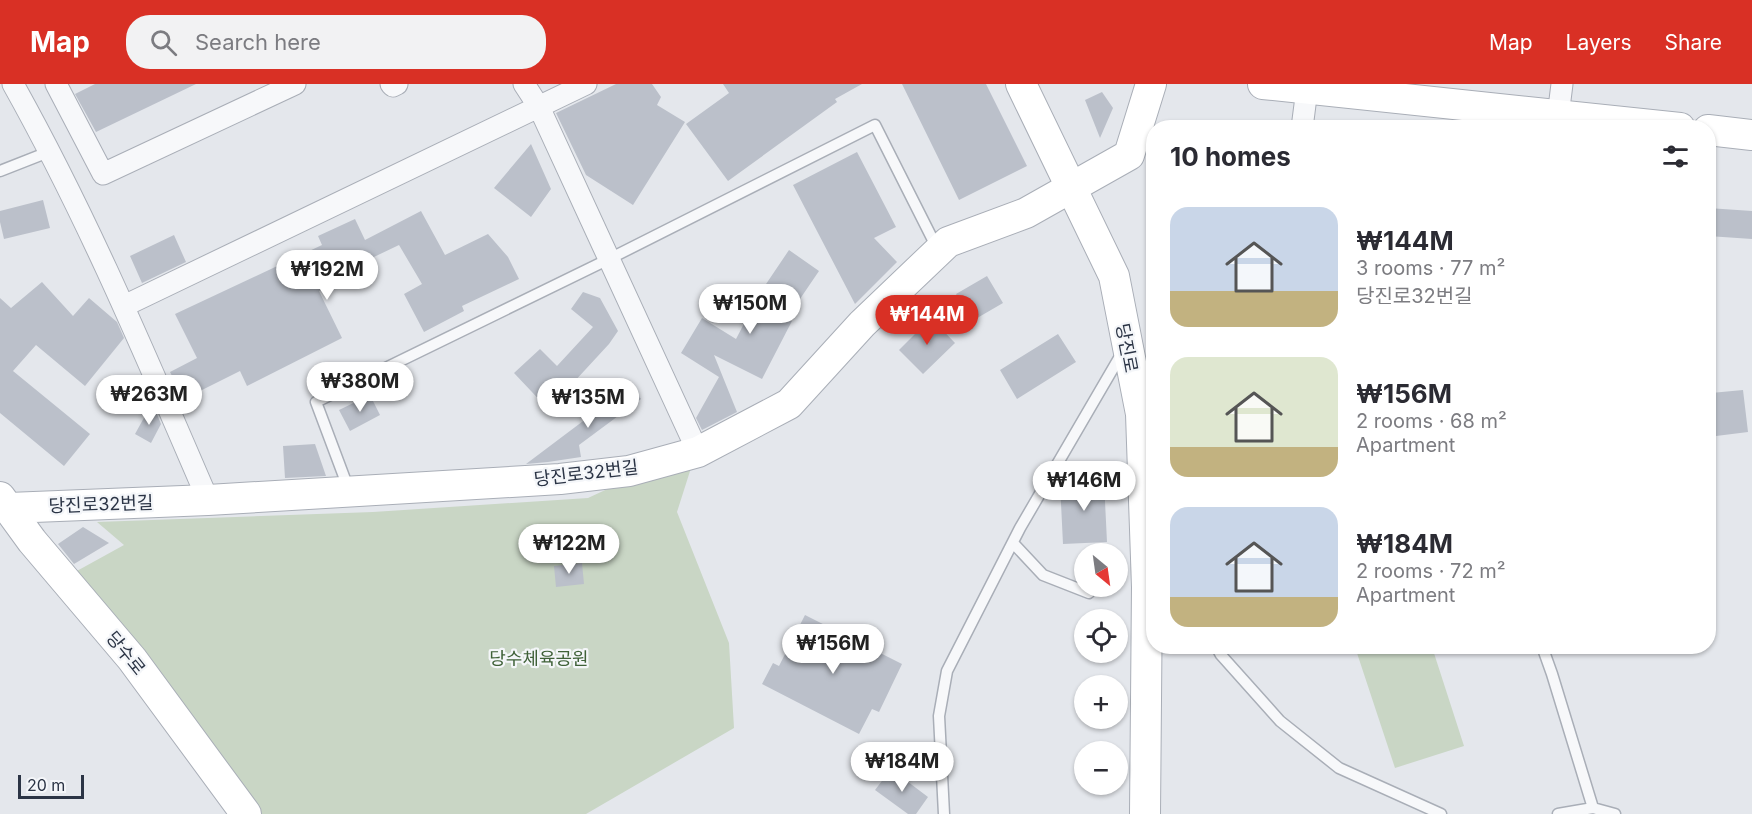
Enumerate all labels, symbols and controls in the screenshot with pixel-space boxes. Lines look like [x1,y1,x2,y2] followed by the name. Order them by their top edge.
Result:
[126,15,546,69] search box
[30,25,90,59] text: Map
[147,26,180,59] icon: search
[195,29,321,55] text: Search here
[1489,30,1533,55] text: Map
[1566,30,1632,55] text: Layers
[1665,30,1722,55] text: Share
[1659,140,1692,173] icon: filters
[1170,141,1291,172] text: 10 homes
[1356,225,1454,256] text: ₩144M
[1218,231,1290,303] icon: home
[285,250,369,301] pin: ₩192M
[1356,256,1505,280] text: 3 rooms · 77 m²
[290,257,364,281] text: ₩192M
[708,284,792,335] pin: ₩150M
[1356,284,1473,308] text: 당진로32번길
[713,291,787,315] text: ₩150M
[885,295,969,346] pin: ₩144M
[889,302,965,326] text: ₩144M
[1112,322,1142,374] street label: 당진로
[318,362,402,413] pin: ₩380M
[321,369,399,393] text: ₩380M
[107,375,191,426] pin: ₩263M
[546,378,630,429] pin: ₩135M
[1356,378,1452,409] text: ₩156M
[1218,381,1290,453] icon: home
[110,382,188,406] text: ₩263M
[551,385,625,409] text: ₩135M
[1356,409,1507,433] text: 2 rooms · 68 m²
[1356,433,1455,457] text: Apartment
[533,456,639,490] street label: 당진로32번길
[1042,461,1126,512] pin: ₩146M
[1047,468,1121,492] text: ₩146M
[48,492,154,516] street label: 당진로32번길
[527,524,611,575] pin: ₩122M
[1356,528,1453,559] text: ₩184M
[532,531,606,555] text: ₩122M
[1218,531,1290,603] icon: home
[1074,543,1128,597] north arrow
[1074,543,1128,795] map controls
[1356,559,1506,583] text: 2 rooms · 72 m²
[1356,583,1455,607] text: Apartment
[1074,609,1128,663] button: locate
[791,624,875,675] pin: ₩156M
[102,627,150,679] street label: 당수로
[796,631,870,655] text: ₩156M
[489,648,589,669] park label: 당수체육공원
[1074,675,1128,729] button: +
[1074,741,1128,795] button: −
[860,742,944,793] pin: ₩184M
[865,749,939,773] text: ₩184M
[18,772,84,800] scale bar
[27,775,65,795] text: 20 m

